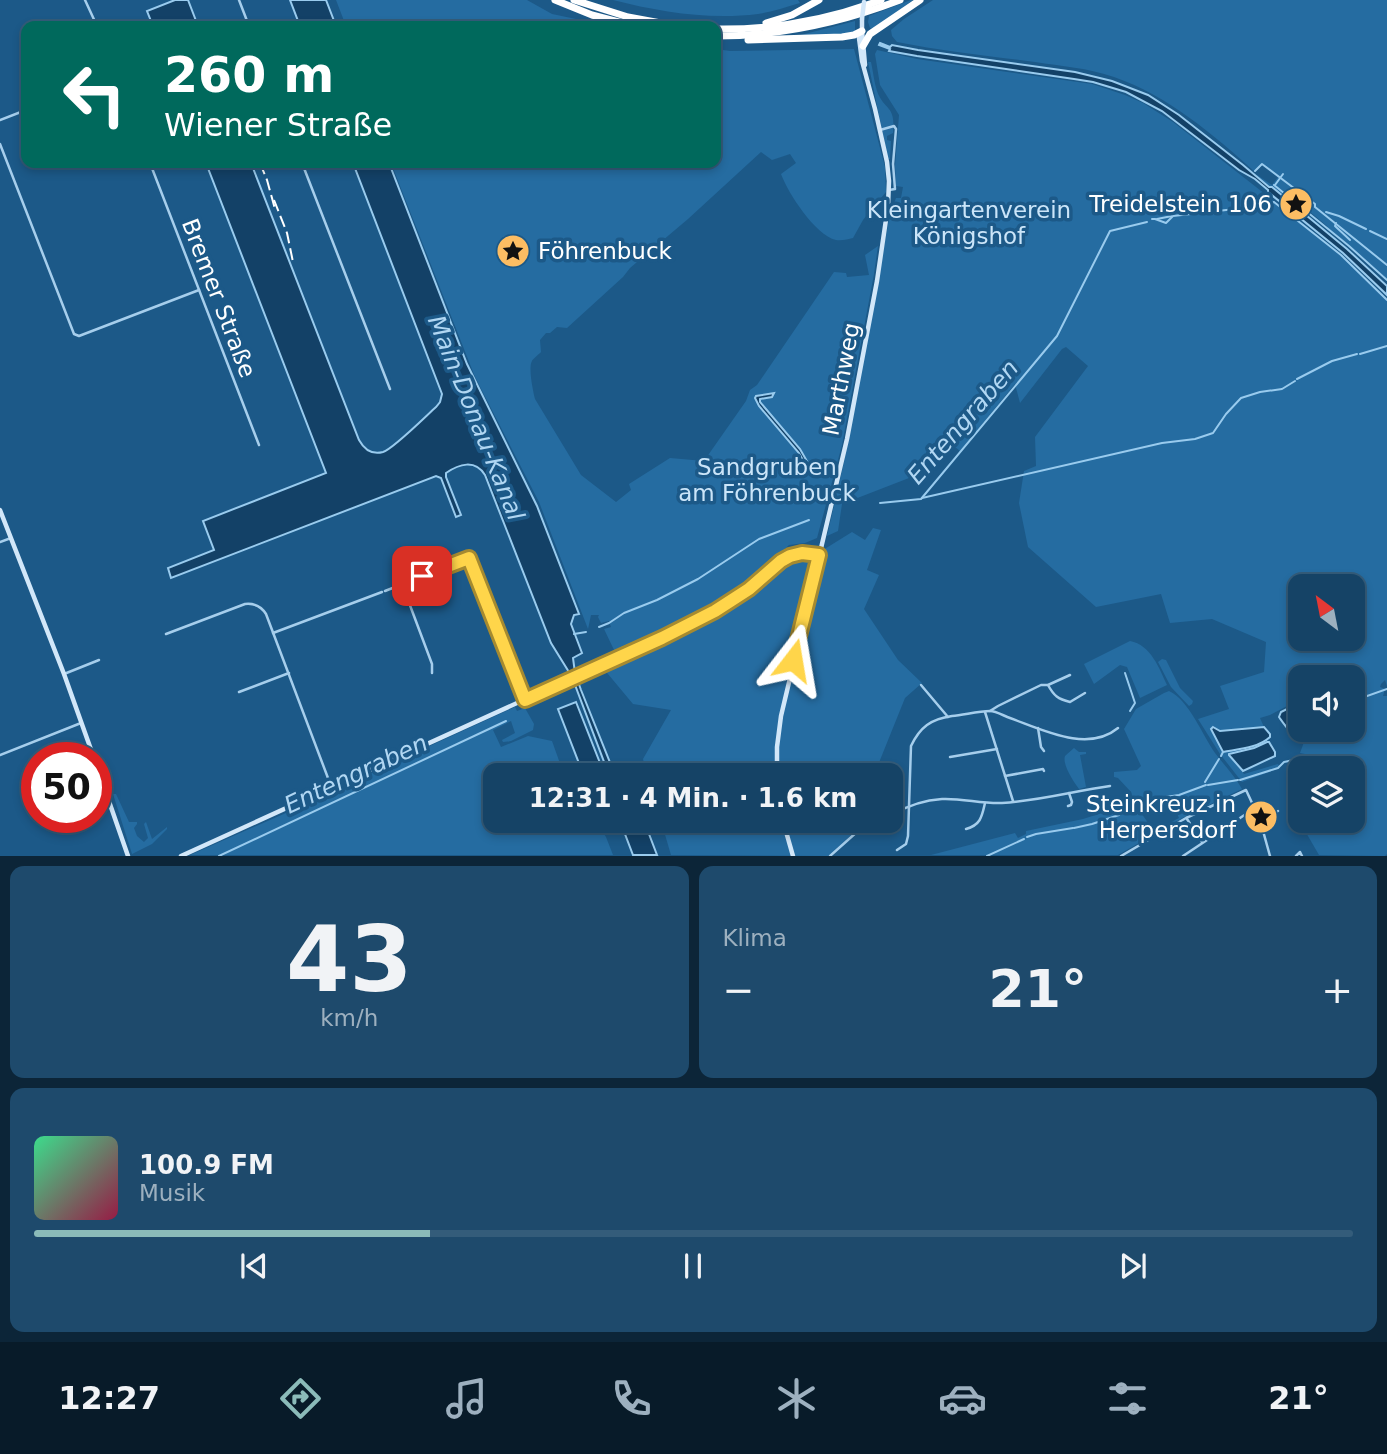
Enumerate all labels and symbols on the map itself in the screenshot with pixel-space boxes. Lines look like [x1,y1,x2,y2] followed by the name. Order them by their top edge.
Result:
[1277,185,1315,223] place icon: Treidelstein 106
[1088,191,1272,217] place label: Treidelstein 106
[867,197,1071,249] park label: Kleingartenverein Königshof
[177,215,261,381] street label: Bremer Straße
[494,232,532,270] place icon: Föhrenbuck
[538,238,673,264] place label: Föhrenbuck
[422,311,530,525] water label: Main-Donau-Kanal
[817,320,865,438] street label: Marthweg
[902,354,1024,490] water label: Entengraben
[678,454,857,506] park label: Sandgruben am Föhrenbuck
[392,546,452,606] pin
[1288,574,1365,651] north arrow
[756,623,830,697] position arrow
[280,729,432,819] water label: Entengraben
[21,742,112,833] speed limit sign: 50
[1086,791,1237,843] place label: Steinkreuz in Herpersdorf
[1242,798,1280,836] place icon: Steinkreuz in Herpersdorf

